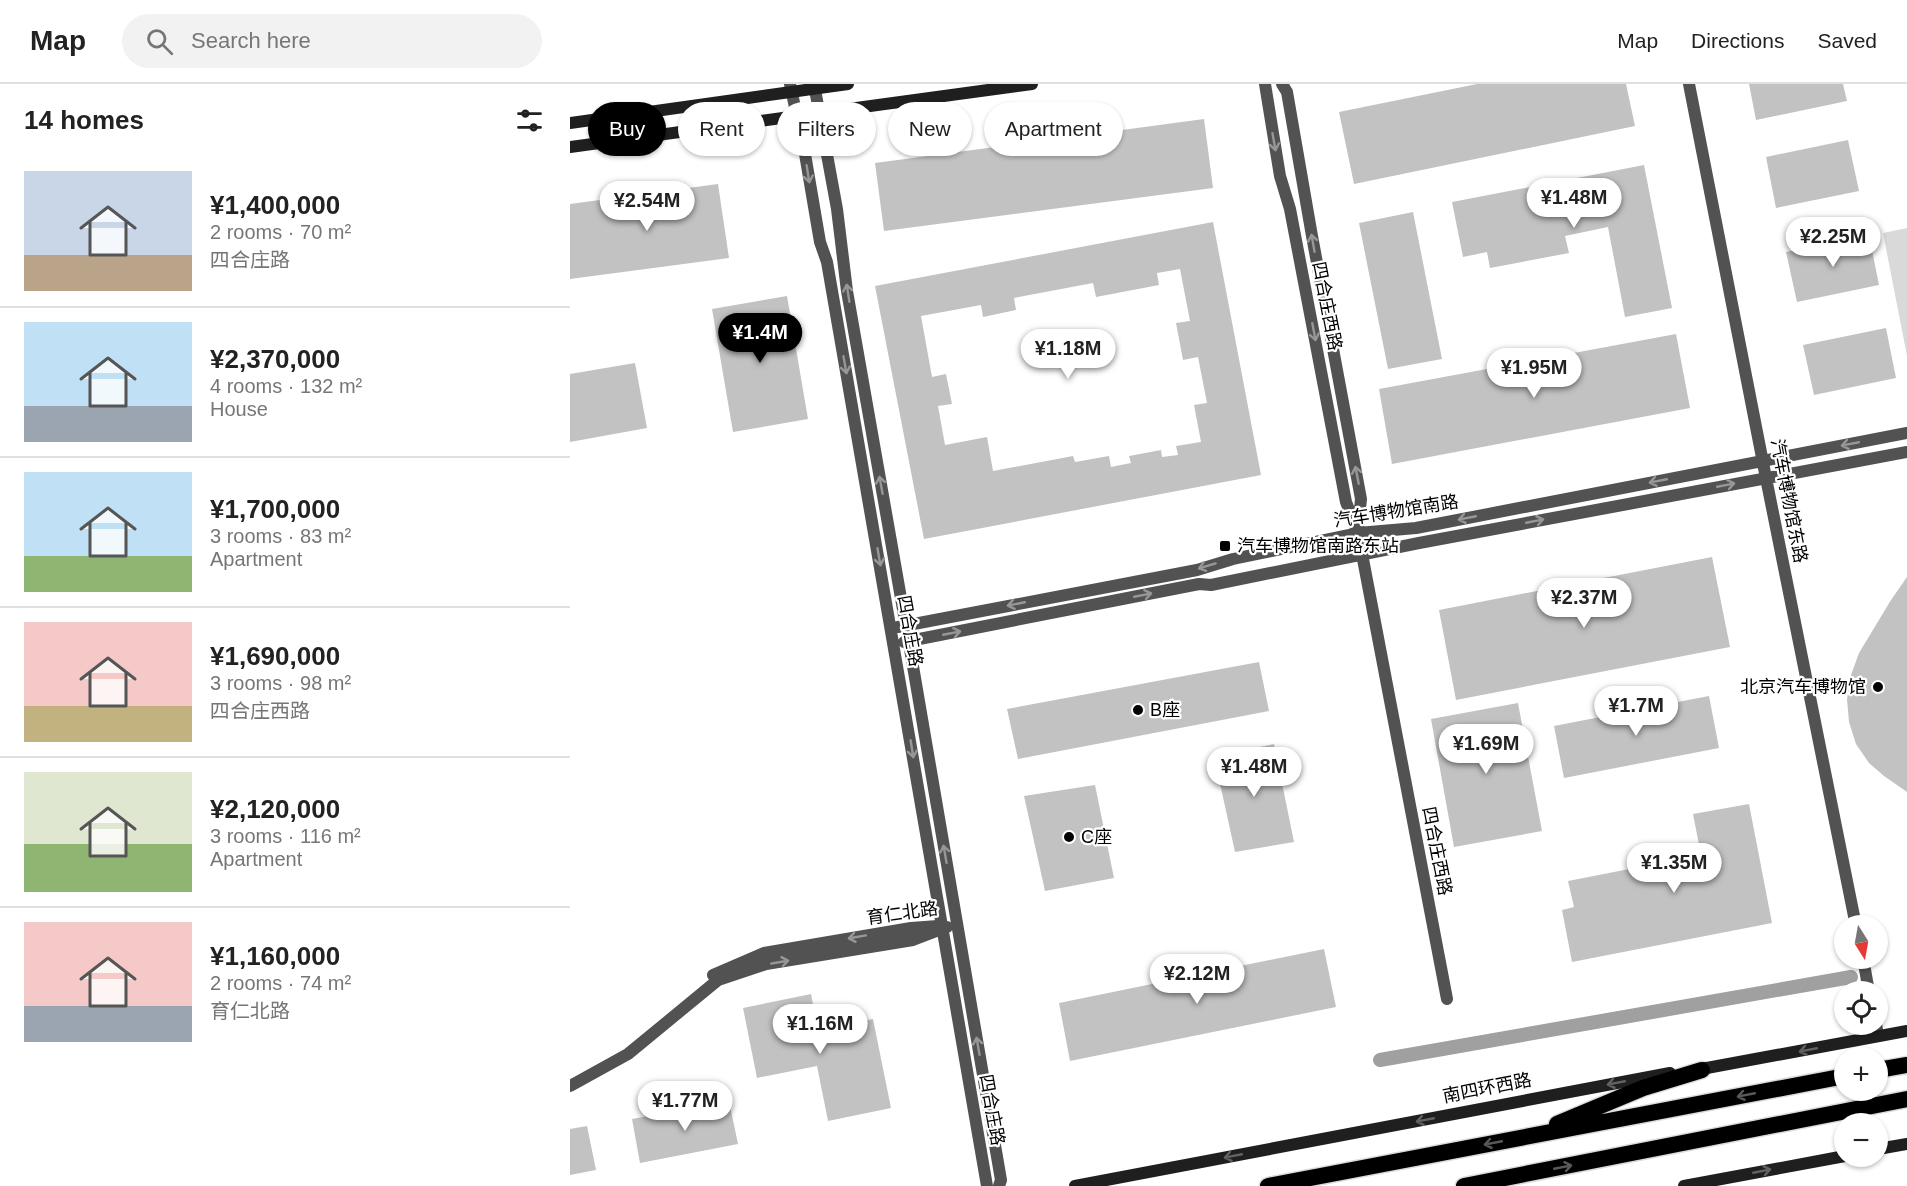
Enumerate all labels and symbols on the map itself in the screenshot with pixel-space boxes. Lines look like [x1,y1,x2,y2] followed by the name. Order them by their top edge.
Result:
[1269,131,1280,151] one-way arrow
[803,163,814,183] one-way arrow
[1525,178,1623,229] pin: ¥1.48M
[598,181,696,232] pin: ¥2.54M
[1784,217,1882,268] pin: ¥2.25M
[1307,233,1318,253] one-way arrow
[1309,260,1345,352] street label: 四合庄西路
[842,283,853,303] one-way arrow
[718,313,802,364] pin: ¥1.4M
[1309,322,1320,342] one-way arrow
[1019,329,1117,380] pin: ¥1.18M
[1485,348,1583,399] pin: ¥1.95M
[840,355,851,374] one-way arrow
[1767,437,1811,565] street label: 汽车博物馆东路
[1840,439,1860,450] one-way arrow
[1351,466,1362,486] one-way arrow
[875,476,886,495] one-way arrow
[1649,476,1668,487] one-way arrow
[1716,479,1735,490] one-way arrow
[1332,491,1460,531] street label: 汽车博物馆南路
[1457,513,1477,524] one-way arrow
[1524,515,1544,526] one-way arrow
[1237,536,1399,556] place label: 汽车博物馆南路东站
[1218,539,1232,553] marker: 汽车博物馆南路东站
[874,547,885,566] one-way arrow
[1198,562,1217,573] one-way arrow
[1535,578,1633,629] pin: ¥2.37M
[1133,589,1152,600] one-way arrow
[894,594,926,668] street label: 四合庄路
[1007,599,1026,610] one-way arrow
[941,627,961,638] one-way arrow
[1740,677,1866,697] place label: 北京汽车博物馆
[1871,680,1885,694] marker: 北京汽车博物馆
[1594,686,1678,737] pin: ¥1.7M
[1150,700,1180,720] place label: B座
[1131,703,1145,717] marker: B座
[1437,724,1535,775] pin: ¥1.69M
[907,739,918,759] one-way arrow
[1205,747,1303,798] pin: ¥1.48M
[1419,805,1455,897] street label: 四合庄西路
[1081,827,1112,847] place label: C座
[1062,830,1076,844] marker: C座
[1625,843,1723,894] pin: ¥1.35M
[939,844,950,864] one-way arrow
[865,898,939,928] street label: 育仁北路
[1834,915,1888,969] north arrow
[848,932,868,943] one-way arrow
[1148,954,1246,1005] pin: ¥2.12M
[770,956,790,967] one-way arrow
[771,1004,869,1055] pin: ¥1.16M
[972,1036,983,1056] one-way arrow
[1799,1045,1819,1056] one-way arrow
[1441,1070,1533,1106] street label: 南四环西路
[976,1073,1008,1147] street label: 四合庄路
[1607,1078,1627,1089] one-way arrow
[636,1081,734,1132] pin: ¥1.77M
[1737,1090,1757,1101] one-way arrow
[1416,1115,1435,1126] one-way arrow
[1483,1138,1503,1149] one-way arrow
[1224,1151,1244,1162] one-way arrow
[1552,1161,1572,1172] one-way arrow
[1752,1165,1771,1176] one-way arrow

